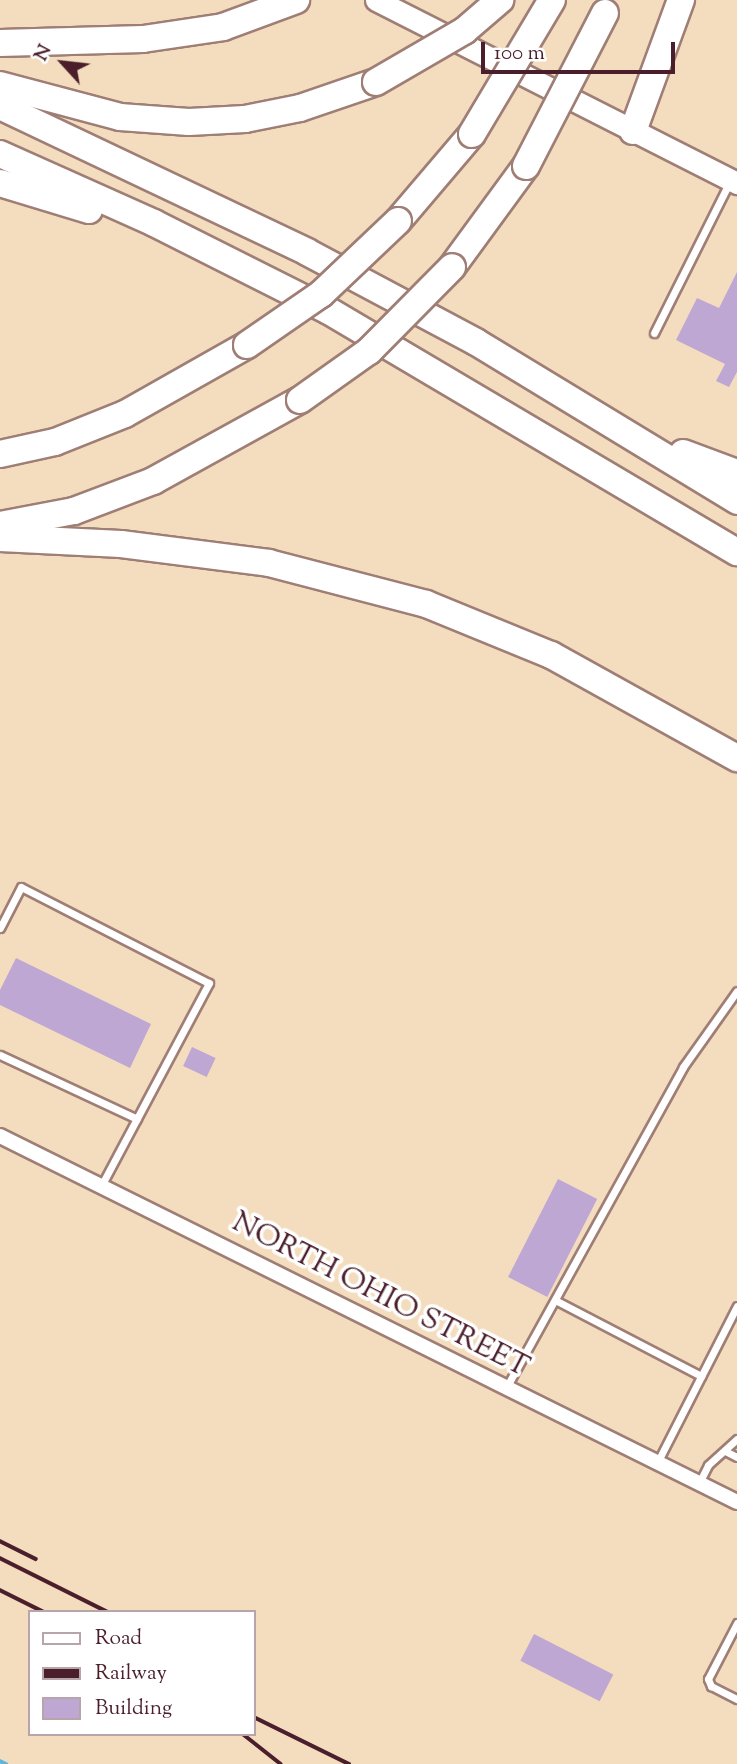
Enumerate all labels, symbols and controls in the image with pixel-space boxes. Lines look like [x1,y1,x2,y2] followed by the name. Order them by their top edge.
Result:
[28,28,98,98] north arrow
[485,28,679,72] scale bar
[494,39,545,69] text: 100 m
[28,40,59,66] text: N
[225,1205,535,1387] street label: NORTH OHIO STREET
[28,1610,256,1736] legend
[95,1624,142,1654] text: Road
[95,1659,167,1689] text: Railway
[95,1694,172,1724] text: Building

